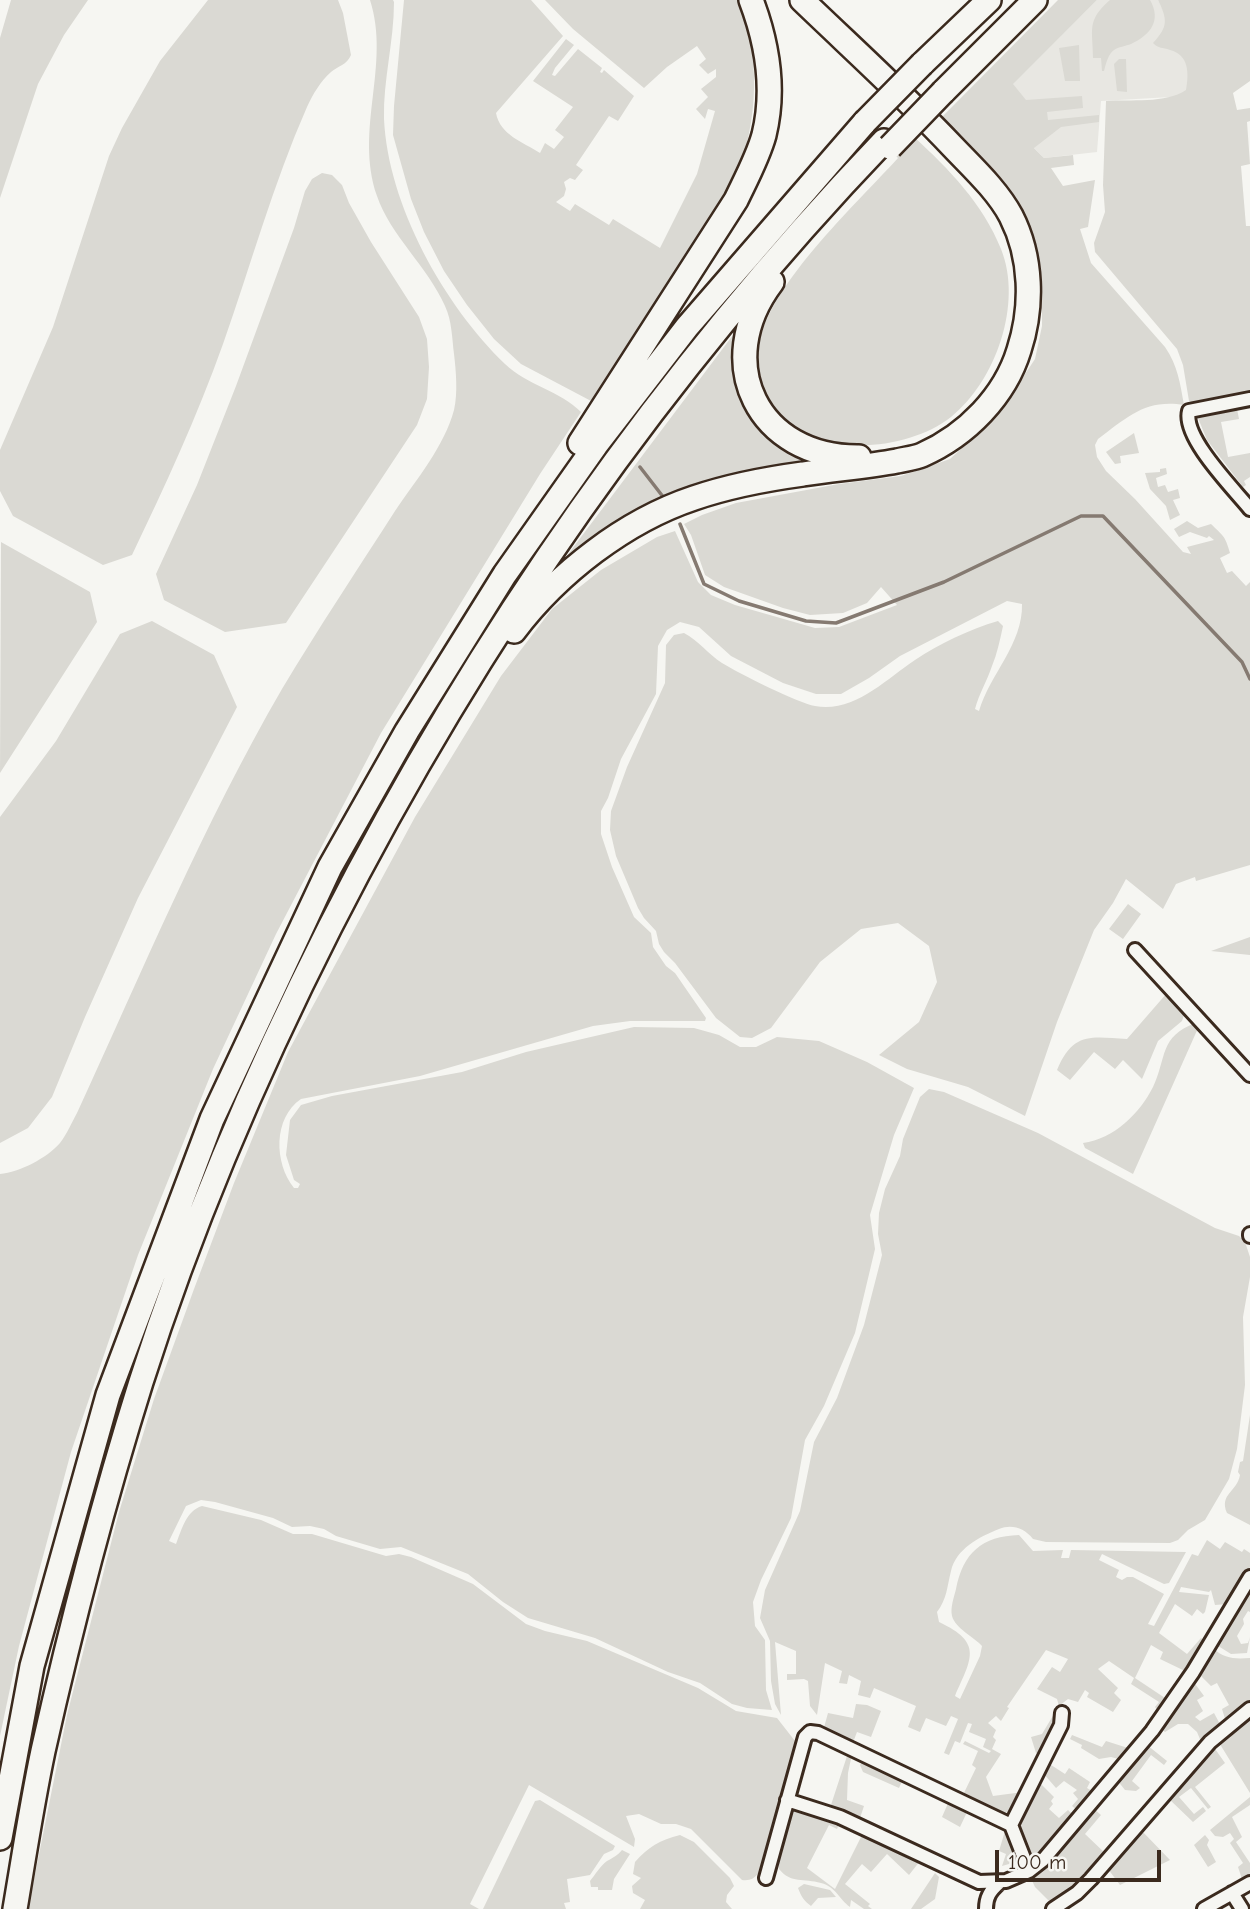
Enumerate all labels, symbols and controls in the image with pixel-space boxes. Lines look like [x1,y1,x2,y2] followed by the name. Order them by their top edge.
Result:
[998,1836,1164,1880] scale bar
[1008,1850,1066,1874] text: 100 m

